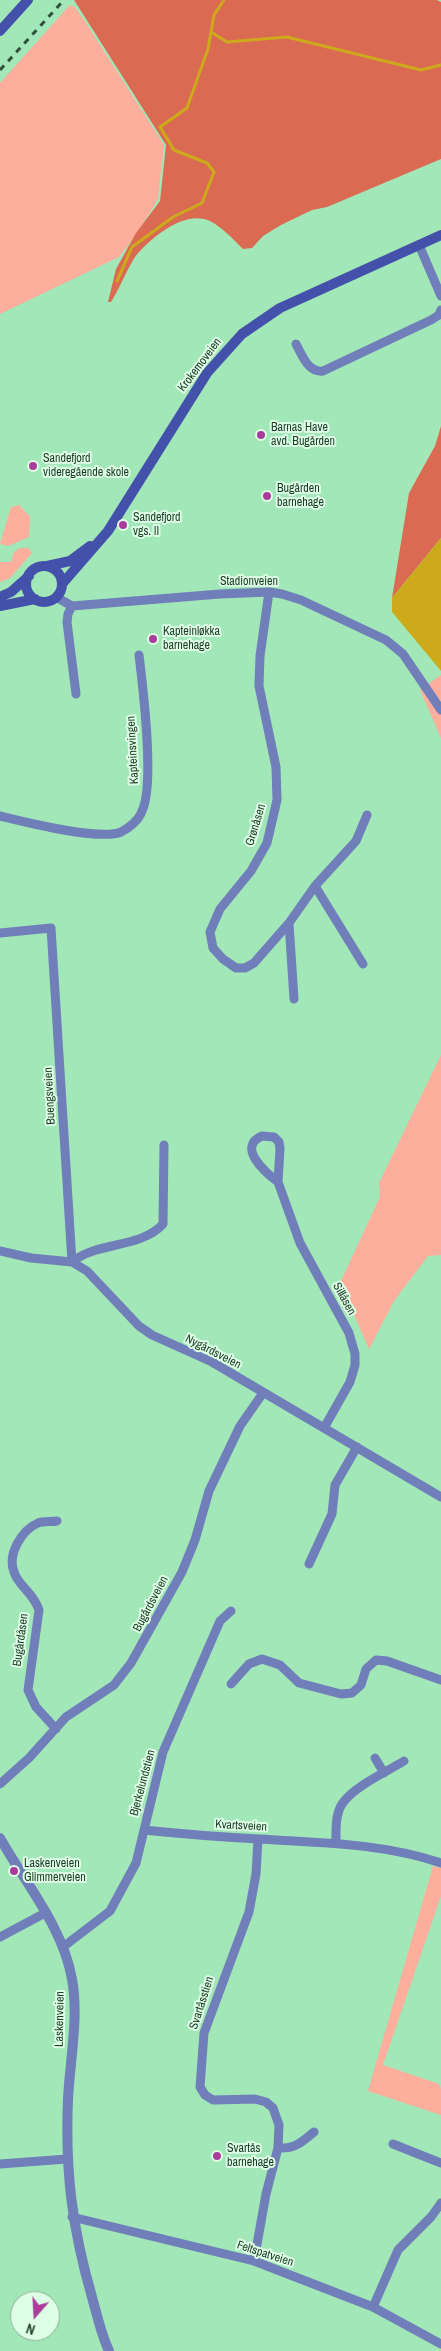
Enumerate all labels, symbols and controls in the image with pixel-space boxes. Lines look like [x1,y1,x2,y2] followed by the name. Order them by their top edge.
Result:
[175,335,225,395] street label: Krokemoveien
[271,421,335,449] place label: Barnas Have avd. Bugården
[255,429,267,441] marker: Barnas Have avd. Bugården
[43,452,129,480] place label: Sandefjord videregående skole
[27,460,39,472] marker: Sandefjord videregående skole
[277,482,324,510] place label: Bugården barnehage
[261,490,273,502] marker: Bugården barnehage
[133,511,181,539] place label: Sandefjord vgs. II
[117,519,129,531] marker: Sandefjord vgs. II
[220,575,278,589] street label: Stadionveien
[163,625,220,653] place label: Kapteinløkka barnehage
[147,633,159,645] marker: Kapteinløkka barnehage
[124,715,142,785] street label: Kapteinsvingen
[243,802,269,848] street label: Grønåsen
[41,1067,59,1125] street label: Buengsveien
[329,1280,359,1318] street label: Sillåsen
[183,1332,243,1372] street label: Nygårdsveien
[130,1574,172,1634] street label: Bugårdsveien
[10,1613,32,1667] street label: Bugårdåsen
[127,1748,159,1818] street label: Bjerkelundstien
[215,1817,267,1835] street label: Kvartsveien
[24,1857,86,1885] place label: Laskenveien Glimmerveien
[8,1865,20,1877] marker: Laskenveien Glimmerveien
[187,1975,217,2031] street label: Svartåsstien
[52,1991,68,2047] street label: Laskenveien
[227,2142,274,2170] place label: Svartås barnehage
[211,2150,223,2162] marker: Svartås barnehage
[235,2238,295,2270] street label: Feltspatveien
[10,2291,60,2341] north arrow
[24,2319,37,2339] text: N

